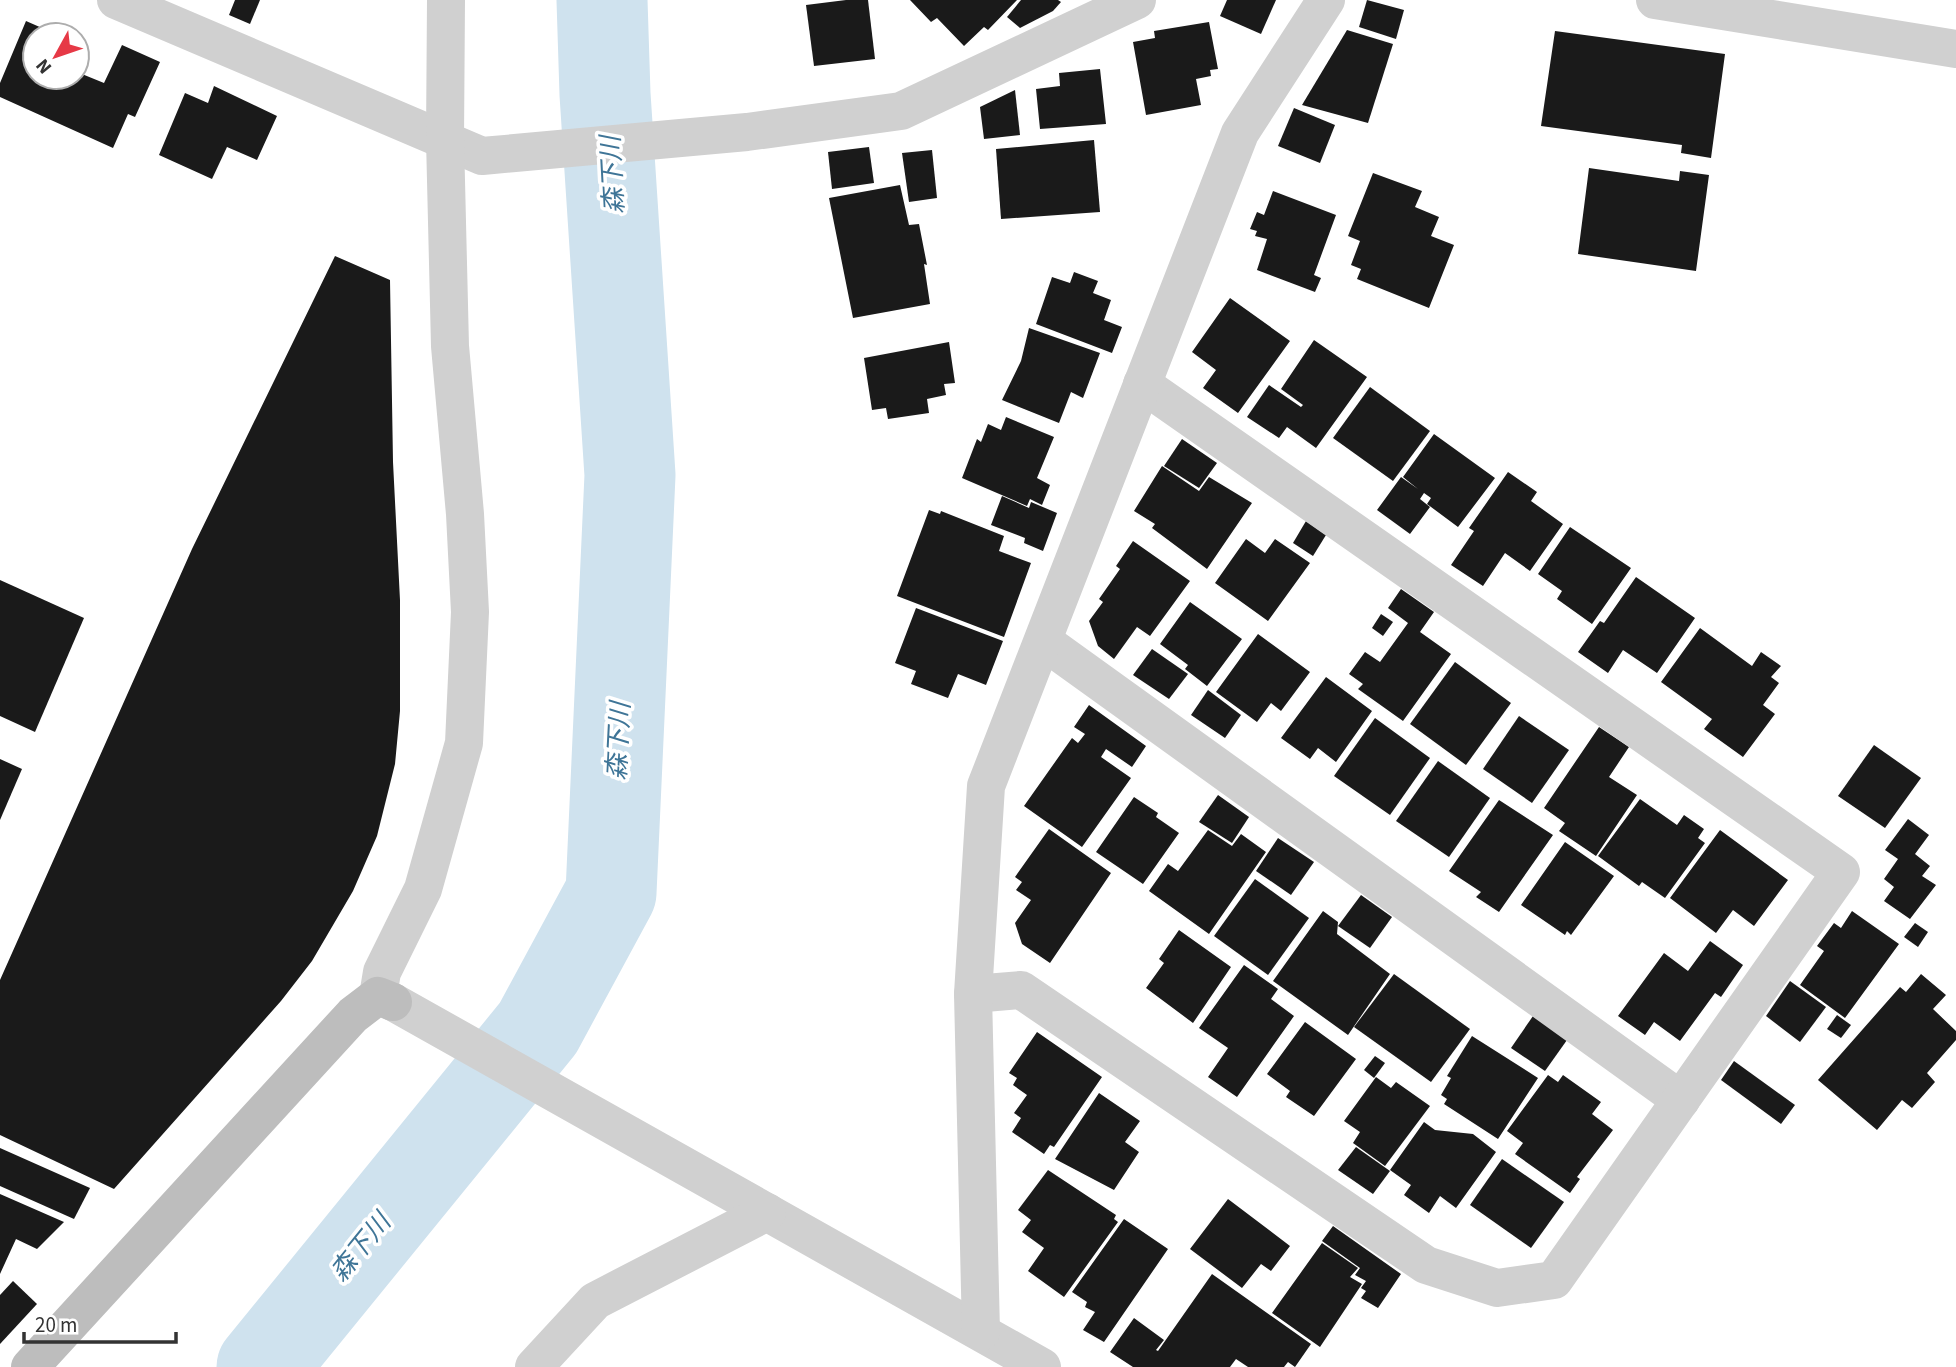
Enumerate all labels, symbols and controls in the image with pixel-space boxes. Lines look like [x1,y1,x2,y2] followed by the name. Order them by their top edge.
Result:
[21,21,91,91] north arrow
[30,52,59,79] text: N
[592,132,633,215] water label: 森下川
[598,698,639,781] water label: 森下川
[321,1203,401,1289] water label: 森下川
[24,1300,177,1344] scale bar
[35,1310,77,1340] text: 20 m

